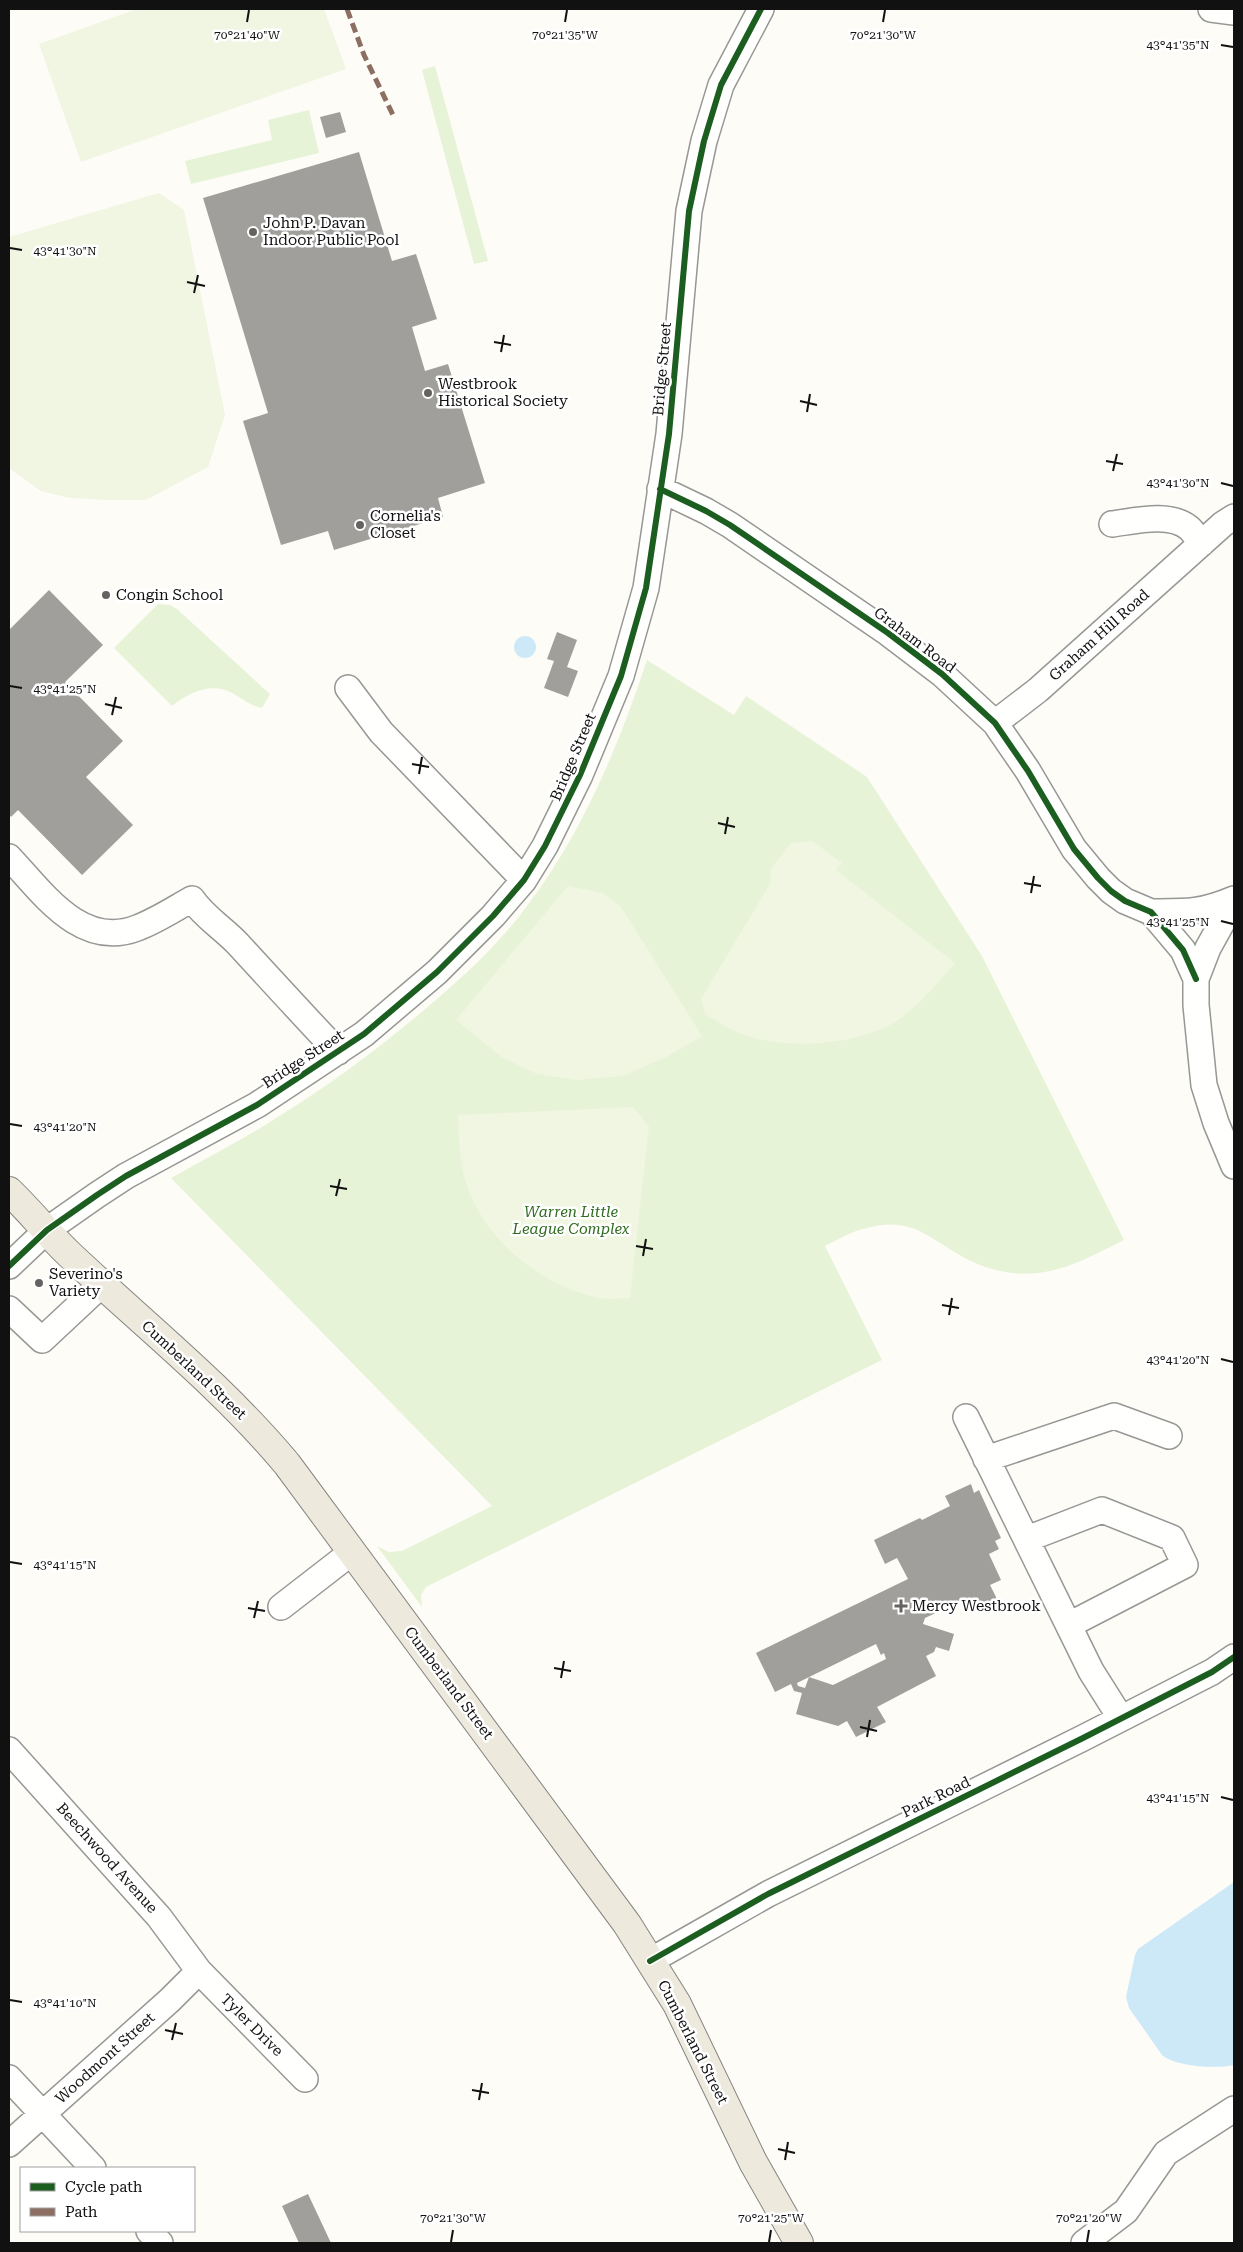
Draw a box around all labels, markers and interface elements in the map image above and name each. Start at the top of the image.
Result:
text: 70°21'40"W [214,28,281,42]
text: 70°21'35"W [532,28,599,42]
text: 70°21'30"W [850,28,917,42]
text: 43°41'35"N [1146,38,1210,52]
place label: John P. Davan Indoor Public Pool [263,214,400,249]
marker: John P. Davan Indoor Public Pool [247,226,259,238]
text: 43°41'30"N [33,244,97,258]
street label: Bridge Street [649,321,675,417]
place label: Westbrook Historical Society [438,375,568,410]
marker: Westbrook Historical Society [422,387,434,399]
text: 43°41'30"N [1146,476,1210,490]
place label: Cornelia's Closet [370,507,441,542]
marker: Cornelia's Closet [354,519,366,531]
street label: Graham Hill Road [1045,585,1153,685]
place label: Congin School [116,586,224,604]
marker: Congin School [100,589,112,601]
street label: Graham Road [870,603,960,677]
text: 43°41'25"N [33,682,97,696]
street label: Bridge Street [546,710,600,804]
text: 43°41'25"N [1146,915,1210,929]
street label: Bridge Street [259,1026,348,1092]
text: 43°41'20"N [33,1120,97,1134]
park label: Warren Little League Complex [512,1203,630,1238]
place label: Severino's Variety [49,1265,123,1300]
marker: Severino's Variety [33,1277,45,1289]
street label: Cumberland Street [138,1317,250,1423]
text: 43°41'20"N [1146,1353,1210,1367]
text: 43°41'15"N [33,1558,97,1572]
place label: Mercy Westbrook [912,1597,1041,1615]
marker: Mercy Westbrook [894,1599,908,1613]
street label: Cumberland Street [401,1623,498,1743]
street label: Park Road [899,1773,973,1821]
text: 43°41'15"N [1146,1791,1210,1805]
street label: Beechwood Avenue [53,1799,161,1917]
street label: Cumberland Street [654,1977,732,2107]
street label: Tyler Drive [217,1990,287,2060]
text: 43°41'10"N [33,1996,97,2010]
street label: Woodmont Street [52,2008,159,2107]
legend [20,2167,195,2232]
text: Cycle path [65,2178,143,2196]
text: Path [65,2203,98,2221]
text: 70°21'30"W [420,2211,487,2225]
text: 70°21'25"W [738,2211,805,2225]
text: 70°21'20"W [1056,2211,1123,2225]

